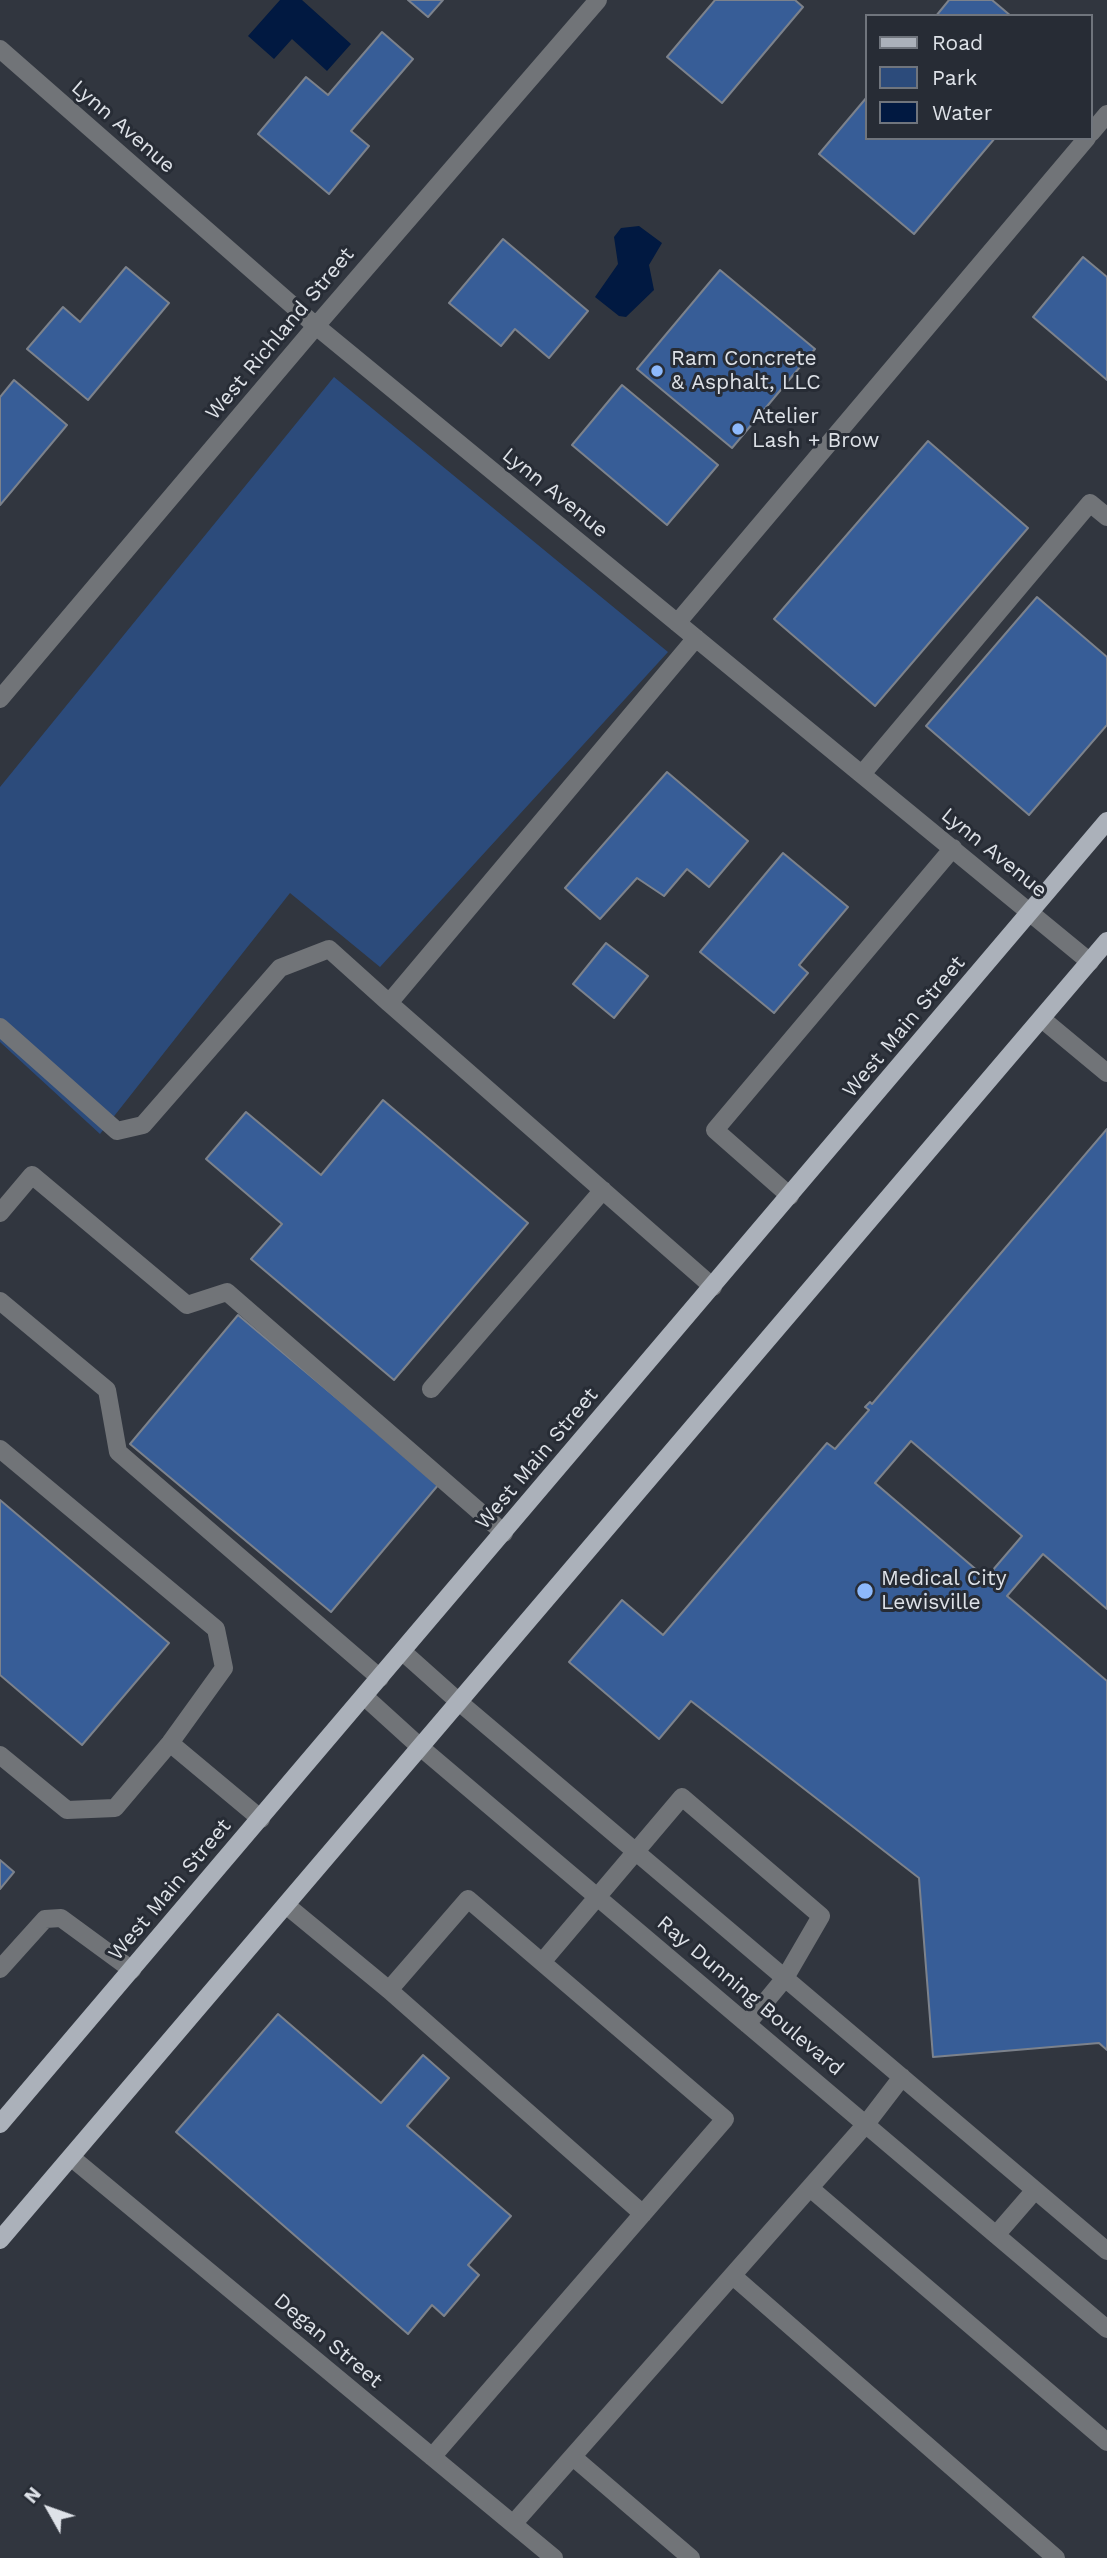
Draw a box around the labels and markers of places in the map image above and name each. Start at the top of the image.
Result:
place label: Ram Concrete & Asphalt, LLC [671,346,821,396]
marker: Ram Concrete & Asphalt, LLC [649,363,665,379]
place label: Atelier Lash + Brow [752,404,879,454]
marker: Atelier Lash + Brow [730,421,746,437]
place label: Medical City Lewisville [881,1566,1006,1616]
marker: Medical City Lewisville [855,1581,875,1601]

